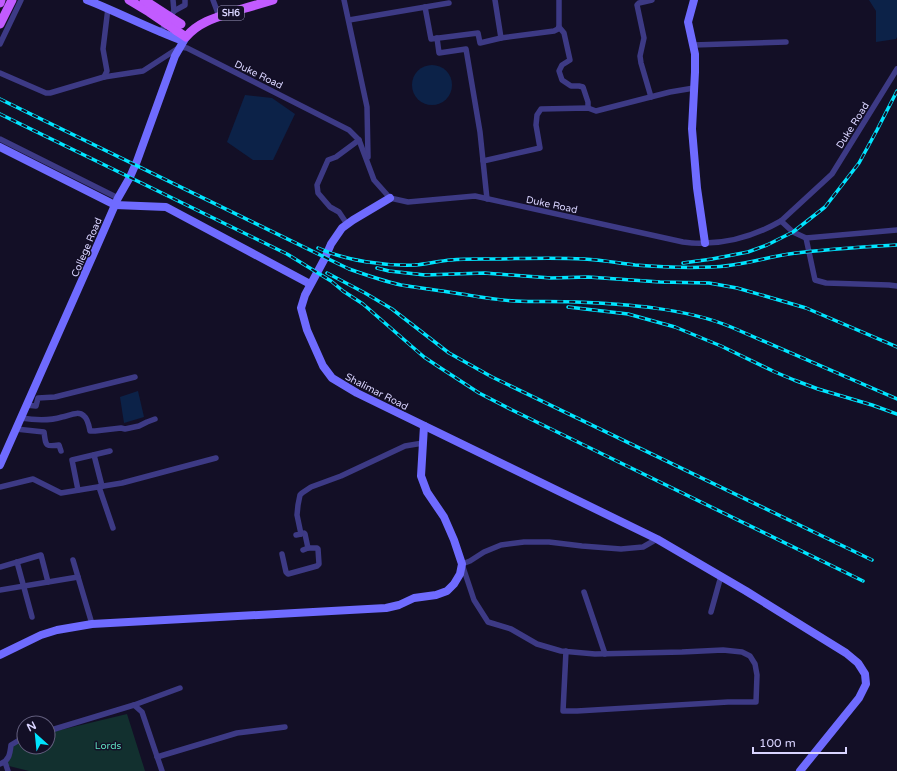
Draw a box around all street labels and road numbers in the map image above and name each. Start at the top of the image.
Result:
road number: SH6 [218,6,244,20]
street label: Duke Road [232,58,285,92]
street label: Duke Road [834,100,872,151]
street label: Duke Road [525,194,579,216]
street label: College Road [69,216,105,279]
street label: Shalimar Road [343,371,410,413]

